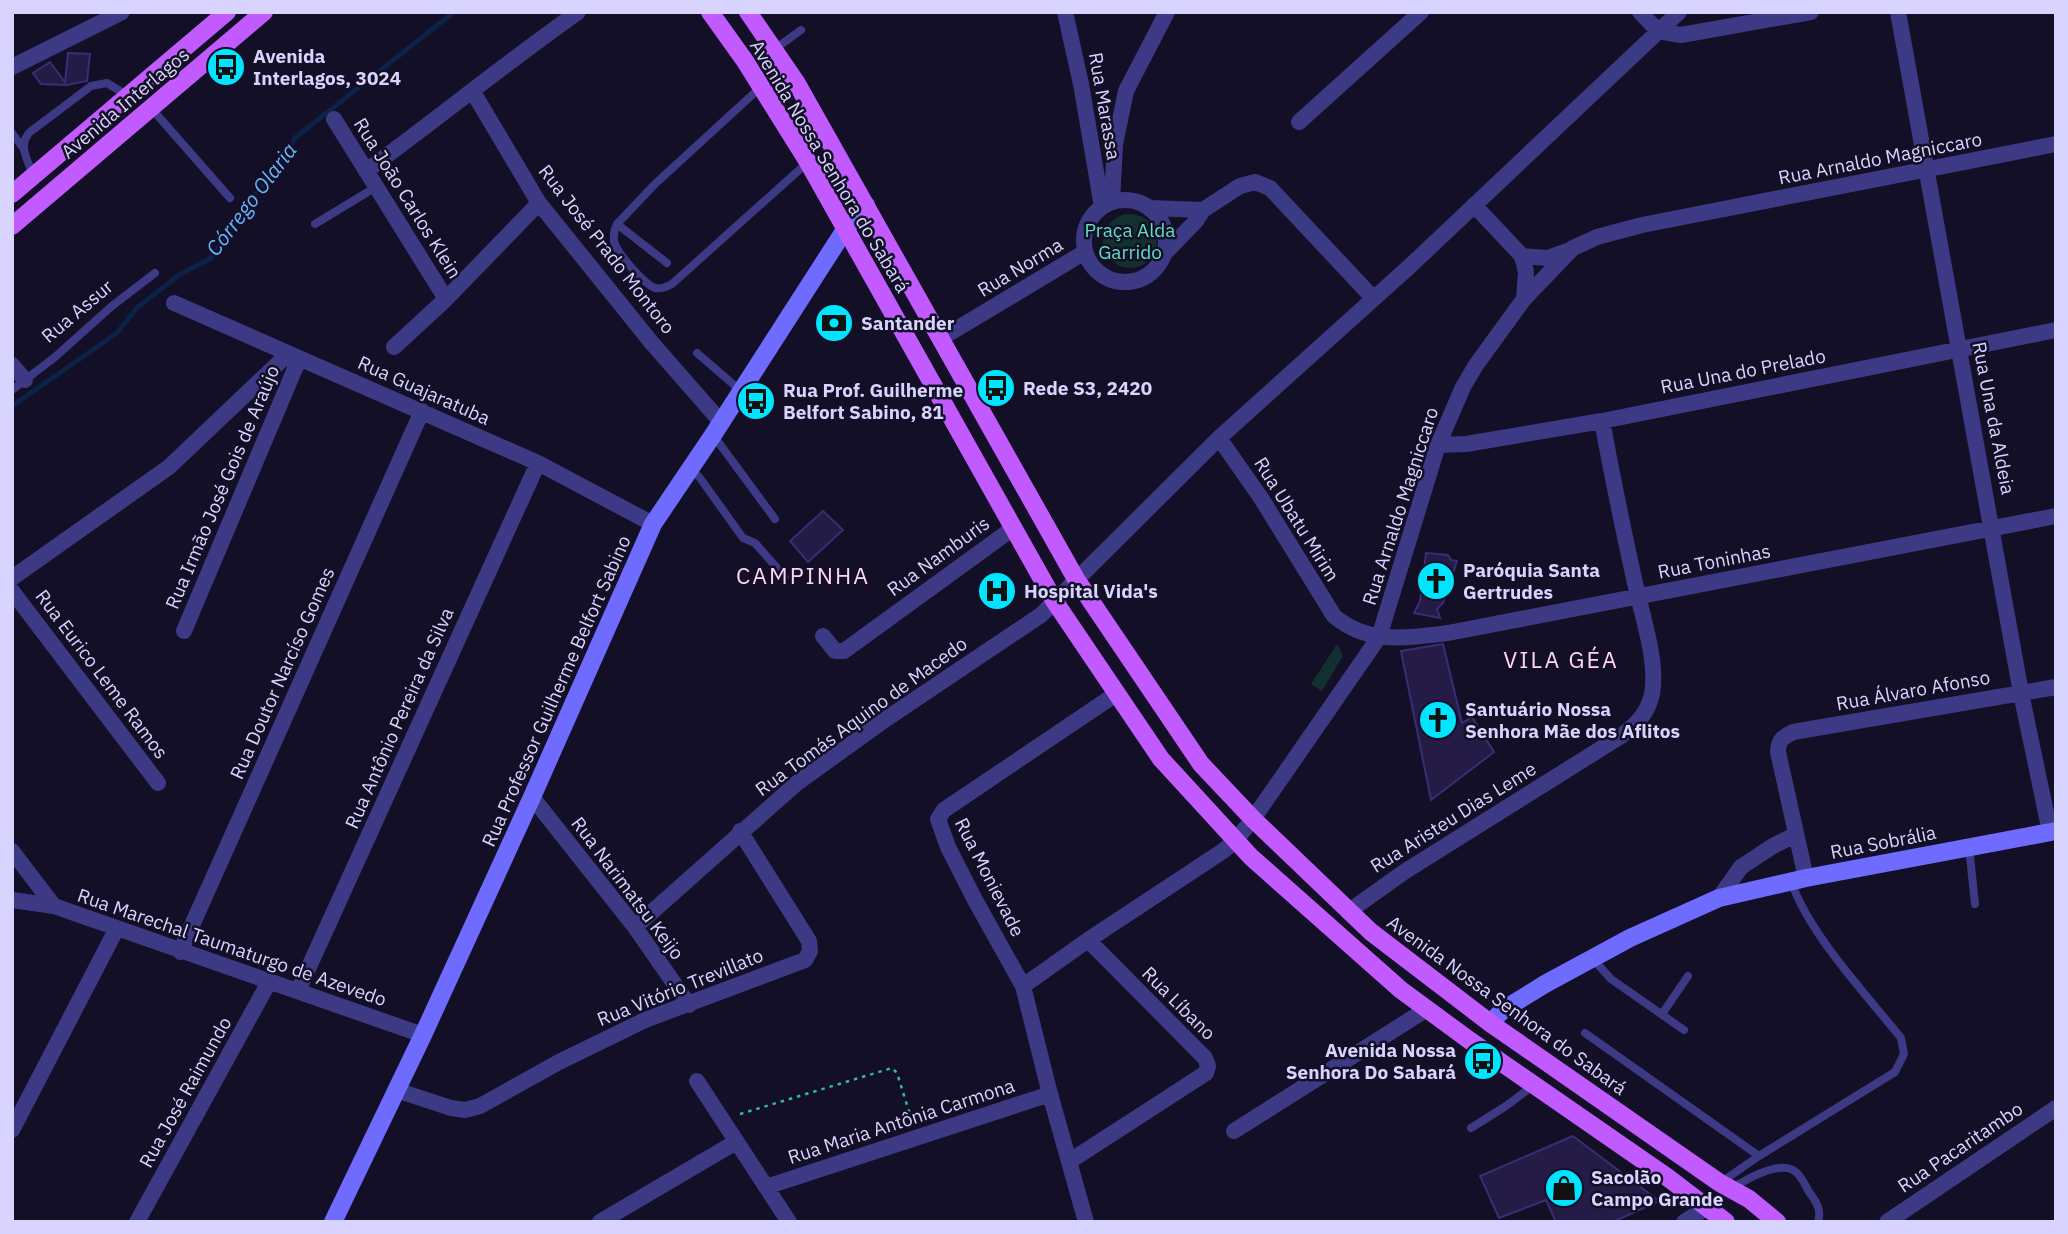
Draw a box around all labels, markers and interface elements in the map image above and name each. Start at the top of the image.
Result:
street label: Avenida Nossa Senhora do Sabará [745,35,915,297]
street label: Avenida Interlagos [56,42,194,164]
place label: Avenida Interlagos, 3024 [253,44,401,90]
bus stop icon: Avenida Interlagos, 3024 [205,46,247,88]
street label: Rua Marassa [1084,50,1126,162]
street label: Rua João Carlos Klein [349,113,467,283]
street label: Rua Arnaldo Magniccaro [1776,126,1984,190]
water label: Córrego Olaria [199,137,303,261]
street label: Rua José Prado Montoro [533,160,681,338]
park label: Praça Alda Garrido [1084,218,1176,264]
street label: Rua Norma [973,232,1067,302]
street label: Rua Assur [36,274,118,348]
bank icon: Santander [813,302,855,344]
place label: Santander [861,311,955,335]
street label: Rua Una da Aldeia [1967,340,2021,496]
street label: Rua Una do Prelado [1658,343,1828,399]
street label: Rua Guajaratuba [354,350,494,430]
street label: Rua Irmão José Gois de Araújo [160,362,284,612]
bus stop icon: Rede S3, 2420 [975,367,1017,409]
place label: Rede S3, 2420 [1023,376,1152,400]
place label: Rua Prof. Guilherme Belfort Sabino, 81 [783,378,963,424]
bus stop icon: Rua Prof. Guilherme Belfort Sabino, 81 [735,380,777,422]
street label: Rua Arnaldo Magniccaro [1357,404,1443,608]
street label: Rua Ubatu Mirim [1249,452,1345,586]
street label: Rua Namburis [882,511,994,601]
street label: Rua Professor Guilherme Belfort Sabino [476,532,636,850]
street label: Rua Toninhas [1656,538,1772,584]
place label: Paróquia Santa Gertrudes [1463,558,1600,604]
district label: CAMPINHA [736,560,870,590]
church icon: Paróquia Santa Gertrudes [1415,560,1457,602]
street label: Rua Doutor Narcíso Gomes [224,563,340,783]
hospital icon: Hospital Vida's [976,570,1018,612]
place label: Hospital Vida's [1024,579,1158,603]
street label: Rua Eurico Leme Ramos [31,585,173,763]
street label: Rua Antônio Pereira da Silva [339,604,459,832]
street label: Rua Tomás Aquino de Macedo [750,631,972,801]
district label: VILA GÉA [1503,644,1619,674]
street label: Rua Álvaro Afonso [1834,665,1992,715]
place label: Santuário Nossa Senhora Mãe dos Aflitos [1465,697,1680,743]
church icon: Santuário Nossa Senhora Mãe dos Aflitos [1417,699,1459,741]
street label: Rua Aristeu Dias Leme [1366,756,1540,878]
street label: Rua Narimatsu Keijo [566,812,690,964]
street label: Rua Monievade [950,814,1030,940]
street label: Rua Sobrália [1828,820,1938,864]
street label: Rua Marechal Taumaturgo de Azevedo [74,883,390,1011]
street label: Avenida Nossa Senhora do Sabará [1382,910,1632,1100]
street label: Rua Vitório Trevillato [594,943,766,1031]
street label: Rua Líbano [1137,961,1221,1045]
street label: Rua José Raimundo [134,1012,236,1172]
place label: Avenida Nossa Senhora Do Sabará [1286,1038,1456,1084]
bus stop icon: Avenida Nossa Senhora Do Sabará [1462,1040,1504,1082]
street label: Rua Maria Antônia Carmona [785,1073,1017,1169]
street label: Rua Pacaritambo [1893,1096,2027,1198]
place label: Sacolão Campo Grande [1591,1165,1723,1211]
shop icon: Sacolão Campo Grande [1543,1167,1585,1209]

